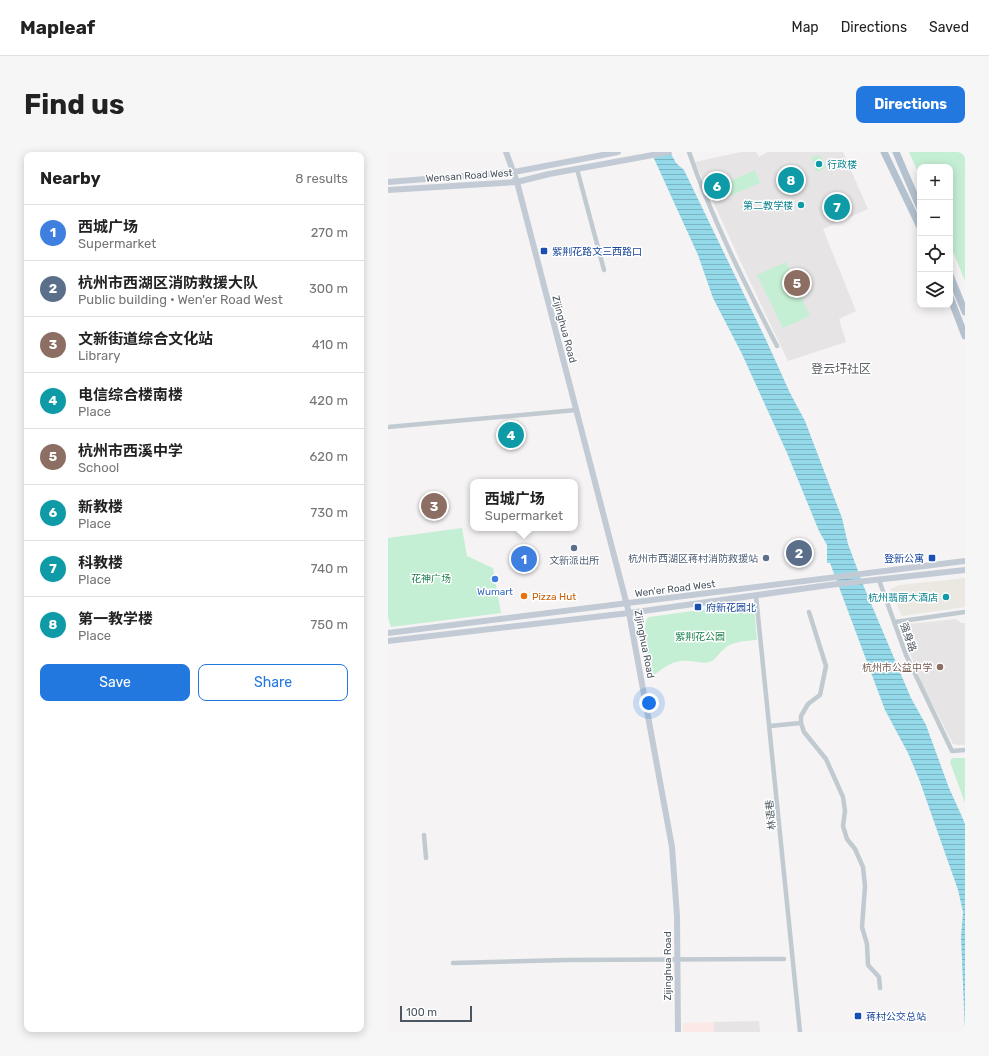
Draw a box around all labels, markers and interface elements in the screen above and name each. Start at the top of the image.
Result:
text: Mapleaf [20,16,95,39]
text: Map [792,19,819,36]
text: Directions [841,19,907,36]
text: Saved [929,19,969,36]
button: Directions [856,86,965,123]
text: Find us [24,88,124,121]
marker: 行政楼 [814,159,824,169]
place label: 行政楼 [827,159,857,171]
map controls [917,164,953,308]
button: + [917,164,953,200]
pin: 8 [778,165,804,195]
street label: Wensan Road West [425,167,513,185]
text: Nearby [40,168,101,188]
text: 8 results [295,171,348,186]
pin: 6 [704,171,730,201]
pin: 7 [824,192,850,222]
place label: 第二教学楼 [743,200,793,212]
marker: 第二教学楼 [796,200,806,210]
button: − [917,200,953,236]
text: 西城广场 [78,218,138,236]
text: 1 [50,225,56,240]
text: 270 m [311,225,348,240]
text: Supermarket [78,236,156,251]
button: locate [917,236,953,272]
marker: 紫荆花路文三西路口 [539,246,549,256]
place label: 紫荆花路文三西路口 [552,246,642,258]
pin: 5 [784,268,810,298]
button: layers [917,272,953,308]
text: 杭州市西湖区消防救援大队 [78,274,258,292]
text: 2 [49,281,57,296]
text: 300 m [309,281,348,296]
text: Public building · Wen'er Road West [78,292,283,307]
street label: Zijinghua Road [549,294,579,364]
text: 文新街道综合文化站 [78,330,213,348]
text: 3 [49,337,57,352]
text: 410 m [312,337,348,352]
text: Library [78,348,120,363]
district label: 登云圩社区 [811,362,871,376]
text: 电信综合楼南楼 [78,386,183,404]
text: 4 [49,393,57,408]
text: 420 m [309,393,348,408]
text: Place [78,404,111,419]
pin: 4 [498,420,524,450]
text: 杭州市西溪中学 [78,442,183,460]
text: 5 [49,449,57,464]
text: 620 m [310,449,348,464]
text: School [78,460,119,475]
popup [470,479,578,531]
text: 西城广场 [485,490,545,508]
pin: 3 [421,491,447,521]
text: 新教楼 [78,498,123,516]
text: 6 [49,505,57,520]
text: 730 m [311,505,348,520]
text: Supermarket [485,508,563,523]
text: Place [78,516,111,531]
pin: 2 [786,538,812,568]
marker: 文新派出所 [569,543,579,553]
pin: 1 [511,544,537,574]
place label: 杭州市西湖区蒋村消防救援站 [628,553,758,565]
marker: 杭州市西湖区蒋村消防救援站 [761,553,771,563]
place label: 登新公寓 [884,553,924,565]
marker: 登新公寓 [927,553,937,563]
text: 科教楼 [78,554,123,572]
place label: 文新派出所 [549,555,599,567]
text: 7 [49,561,57,576]
text: 740 m [311,561,348,576]
text: Place [78,572,111,587]
park label: 花神广场 [411,573,451,585]
marker: Wumart [490,574,500,584]
street label: Wen'er Road West [634,578,716,600]
place label: Wumart [477,586,513,598]
marker: Pizza Hut [519,591,529,601]
place label: Pizza Hut [532,591,576,603]
place label: 杭州翡丽大酒店 [868,592,938,604]
marker: 杭州翡丽大酒店 [941,592,951,602]
marker: 府新花园北 [693,602,703,612]
place label: 府新花园北 [706,602,756,614]
street label: Zijinghua Road [632,609,657,679]
text: 第一教学楼 [78,610,153,628]
text: 8 [49,617,57,632]
text: 750 m [311,617,348,632]
street label: 强身路 [897,621,919,653]
text: Place [78,628,111,643]
park label: 紫荆花公园 [675,631,725,643]
place label: 杭州市公益中学 [862,662,932,674]
marker: 杭州市公益中学 [935,662,945,672]
button: Save [40,664,190,701]
button: Share [198,664,348,701]
your location [639,693,659,713]
street label: 林语巷 [763,799,779,830]
street label: Zijinghua Road [662,931,674,1001]
scale bar [400,1004,472,1023]
text: 100 m [406,1006,437,1019]
marker: 蒋村公交总站 [853,1011,863,1021]
place label: 蒋村公交总站 [866,1011,926,1023]

